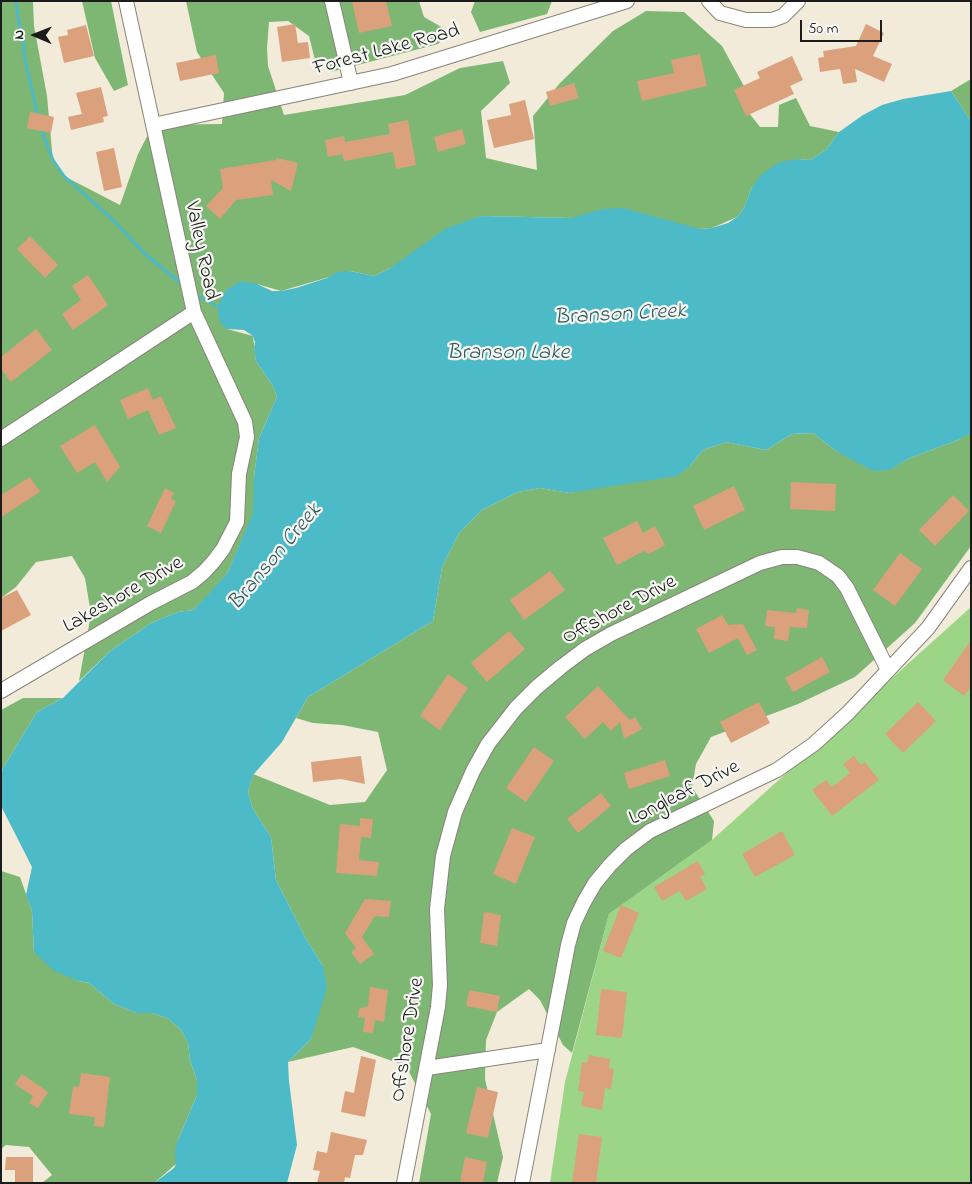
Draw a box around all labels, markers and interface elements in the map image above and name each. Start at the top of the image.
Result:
north arrow [10,10,60,60]
scale bar [802,10,884,42]
text: 50 m [808,18,838,40]
street label: Forest Lake Road [311,19,463,83]
text: N [9,30,30,40]
street label: Valley Road [177,199,223,303]
water label: Branson Creek [554,299,686,333]
water label: Branson Lake [447,341,569,367]
water label: Branson Creek [224,499,328,617]
street label: Lakeshore Drive [60,552,188,640]
street label: Offshore Drive [559,570,681,652]
street label: Longleaf Drive [625,755,745,833]
street label: Offshore Drive [387,976,431,1104]

